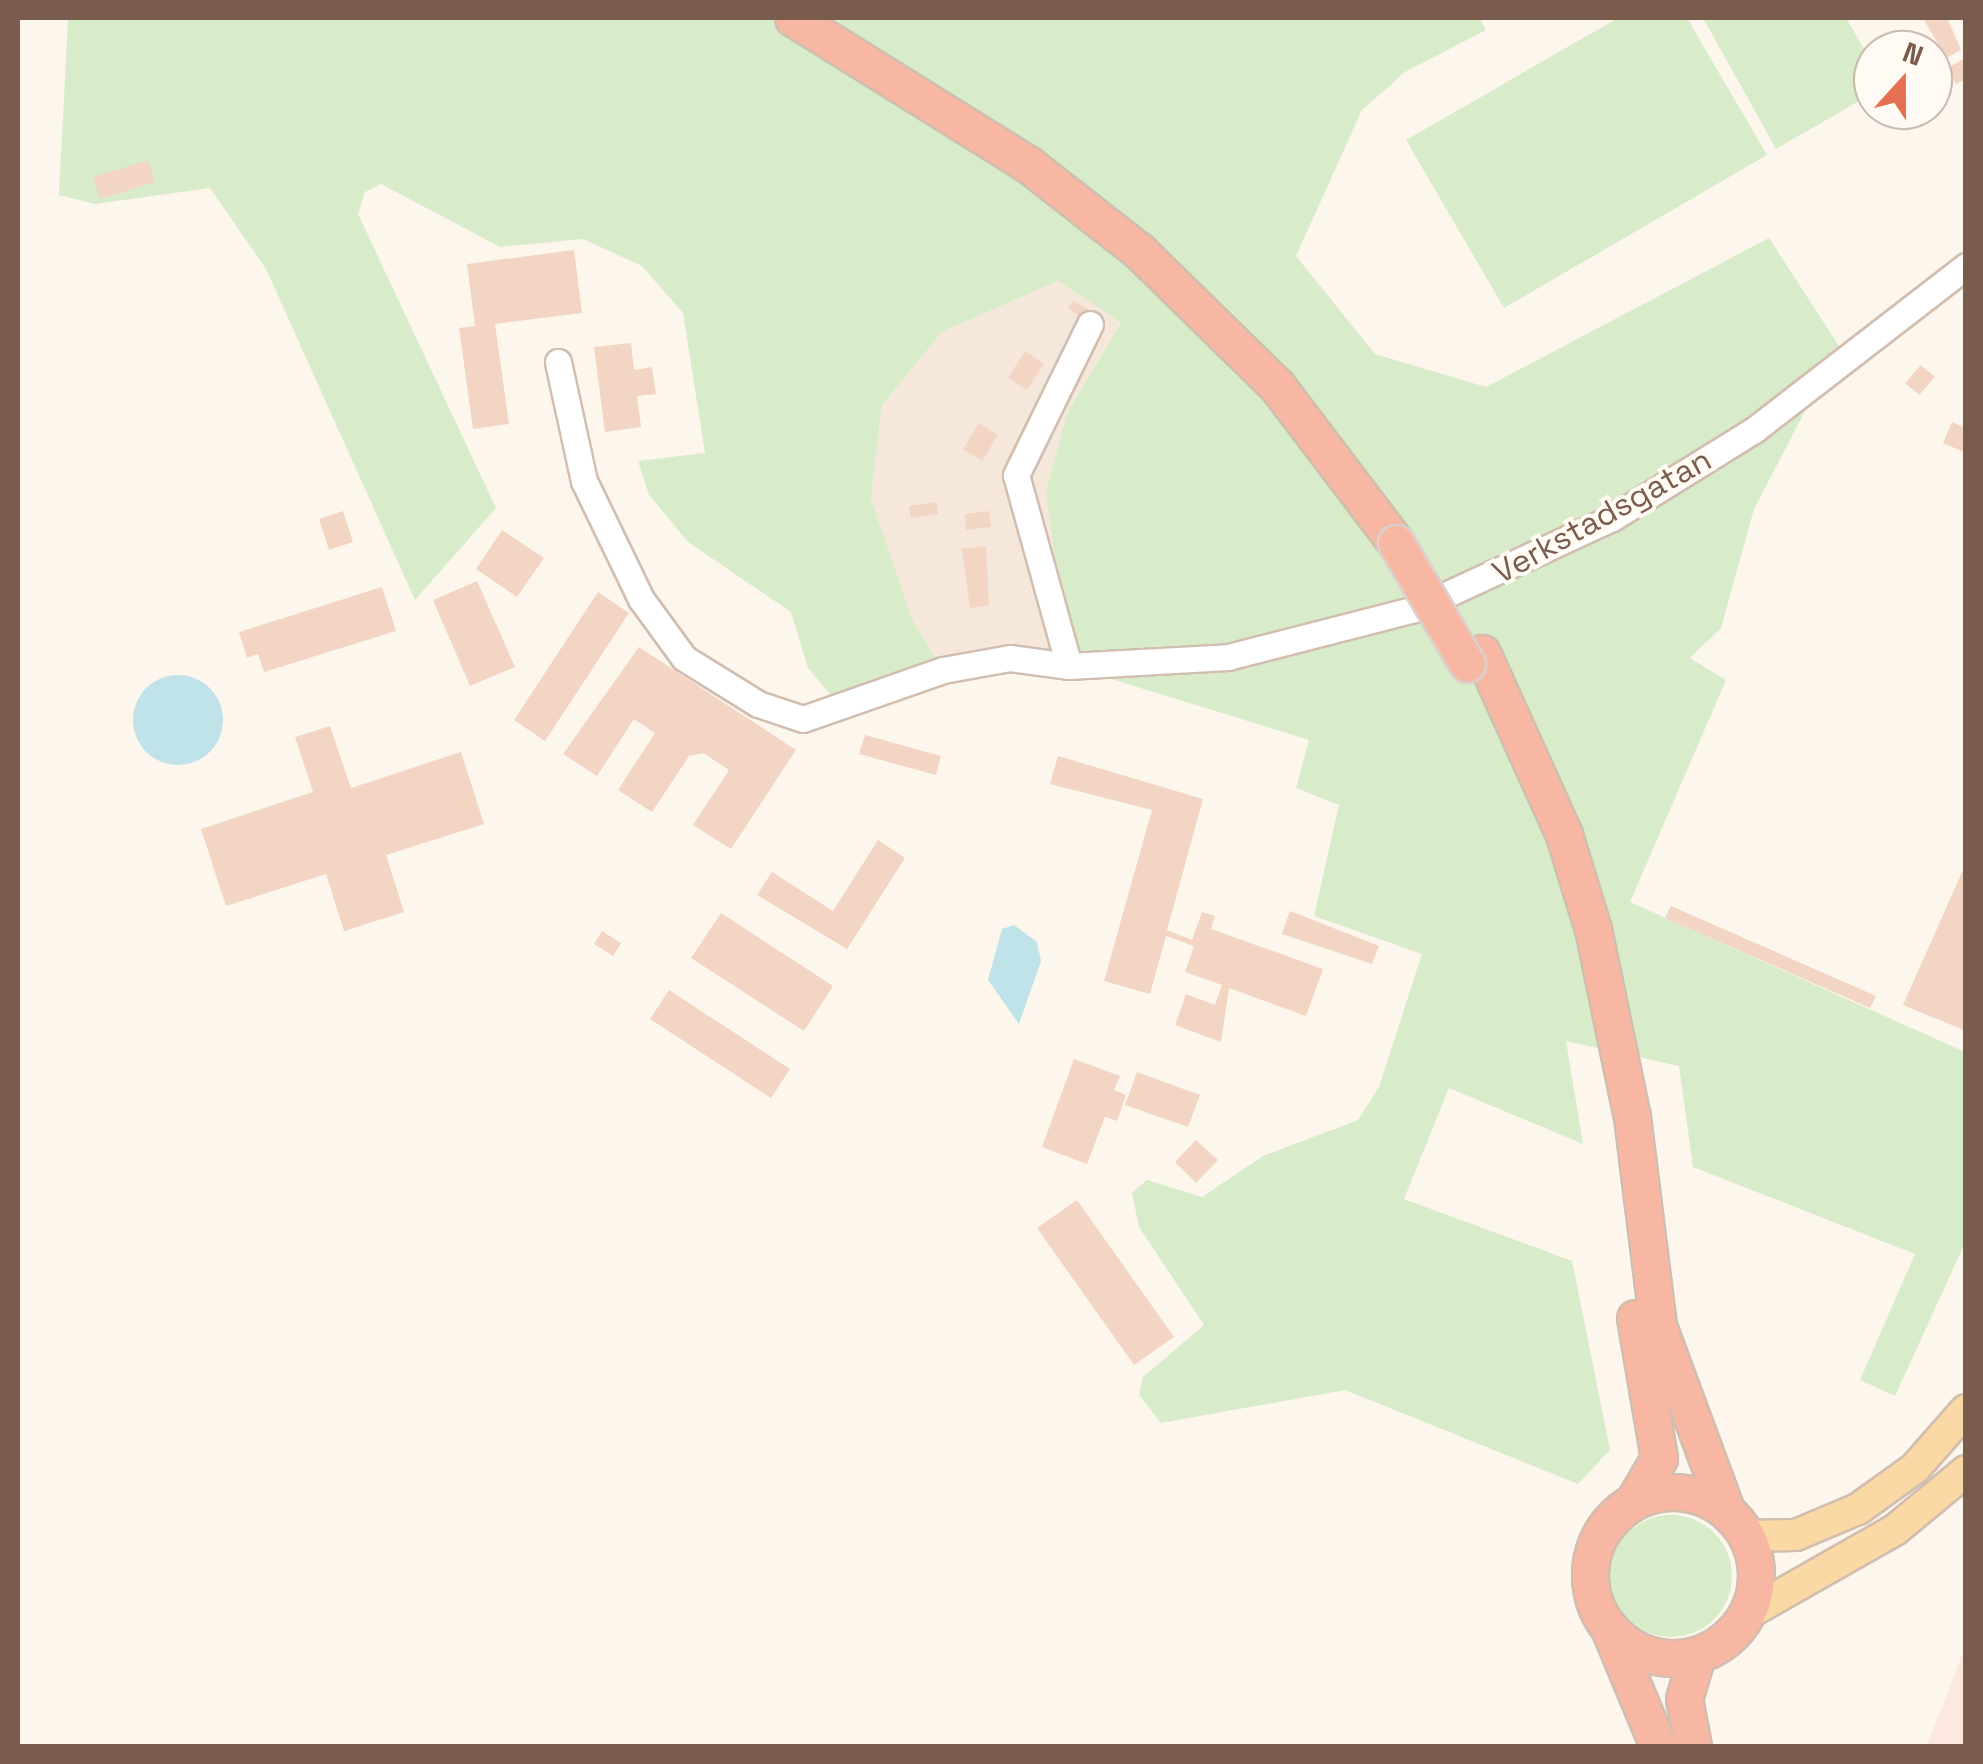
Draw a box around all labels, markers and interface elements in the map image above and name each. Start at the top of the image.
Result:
north arrow [1853,30,1953,130]
text: N [1898,34,1928,74]
street label: Verkstadsgatan [1486,440,1718,592]

